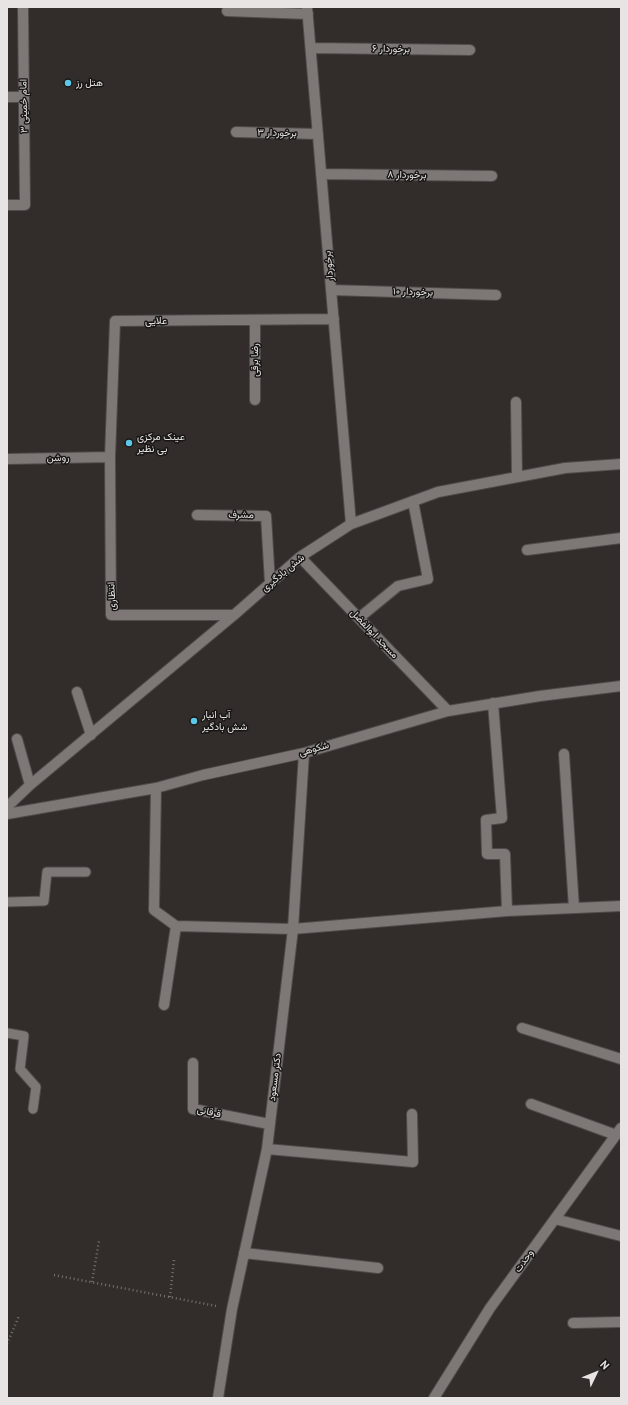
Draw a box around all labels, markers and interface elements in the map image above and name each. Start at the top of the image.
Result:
street label: برخوردار ۶ [372,43,410,55]
place label: هتل رز [76,77,103,89]
marker: هتل رز [63,78,73,88]
street label: امام خمینی ۳ [18,79,30,133]
street label: برخوردار ۳ [257,127,297,139]
street label: برخوردار ۸ [387,169,427,181]
street label: برخوردار [322,250,336,282]
street label: برخوردار ۱۰ [393,285,433,299]
street label: علایی [145,315,167,327]
street label: رضا برقی [249,343,261,377]
place label: عینک مرکزی بی نظیر [137,431,185,454]
marker: عینک مرکزی بی نظیر [124,438,134,448]
street label: روشن [46,452,70,464]
street label: مشرف [228,509,254,521]
street label: شش بادگیری [259,552,307,594]
street label: انتظاری [105,581,119,611]
street label: مسجد ابوالفضل [348,607,400,661]
place label: آب انبار شش بادگیر [202,709,247,732]
marker: آب انبار شش بادگیر [189,716,199,726]
street label: شکوهی [298,739,330,759]
street label: دکتر مسعود [266,1052,284,1102]
street label: قرقانی [196,1103,222,1121]
street label: وحدت [512,1247,536,1275]
north arrow [576,1353,616,1393]
text: N [597,1357,612,1372]

